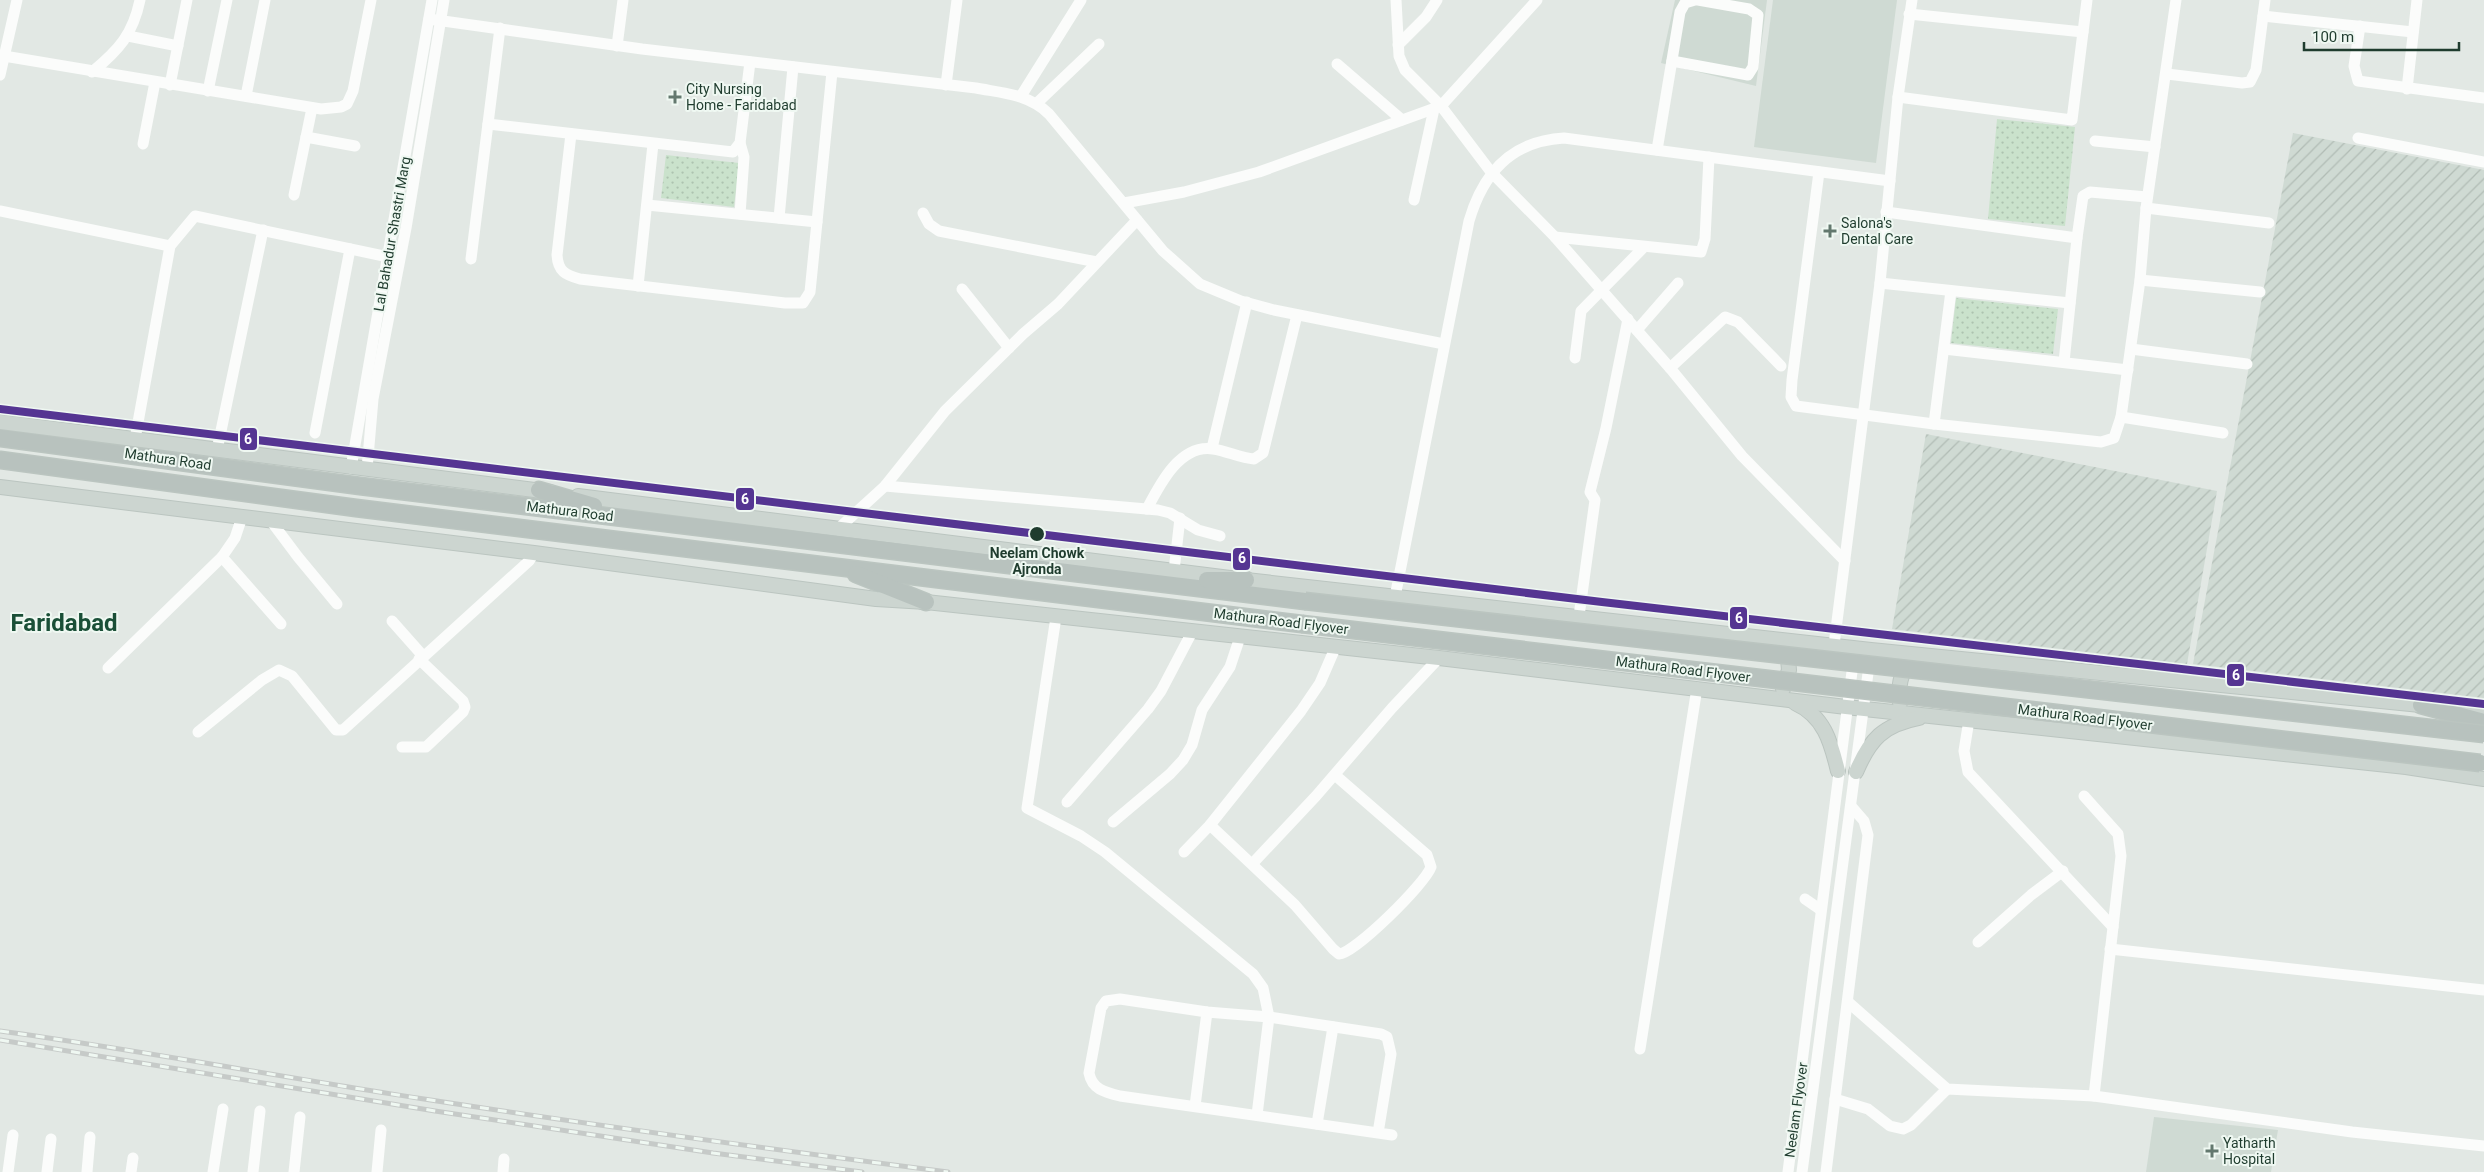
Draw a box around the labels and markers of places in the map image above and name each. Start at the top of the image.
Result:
place label: City Nursing Home - Faridabad [686,81,797,113]
marker: City Nursing Home - Faridabad [668,90,682,104]
place label: Salona's Dental Care [1841,215,1913,247]
marker: Salona's Dental Care [1823,224,1837,238]
marker: Neelam Chowk Ajronda [1028,525,1046,543]
place label: Neelam Chowk Ajronda [990,545,1085,577]
place label: Yatharth Hospital [2223,1135,2276,1167]
marker: Yatharth Hospital [2205,1144,2219,1158]

